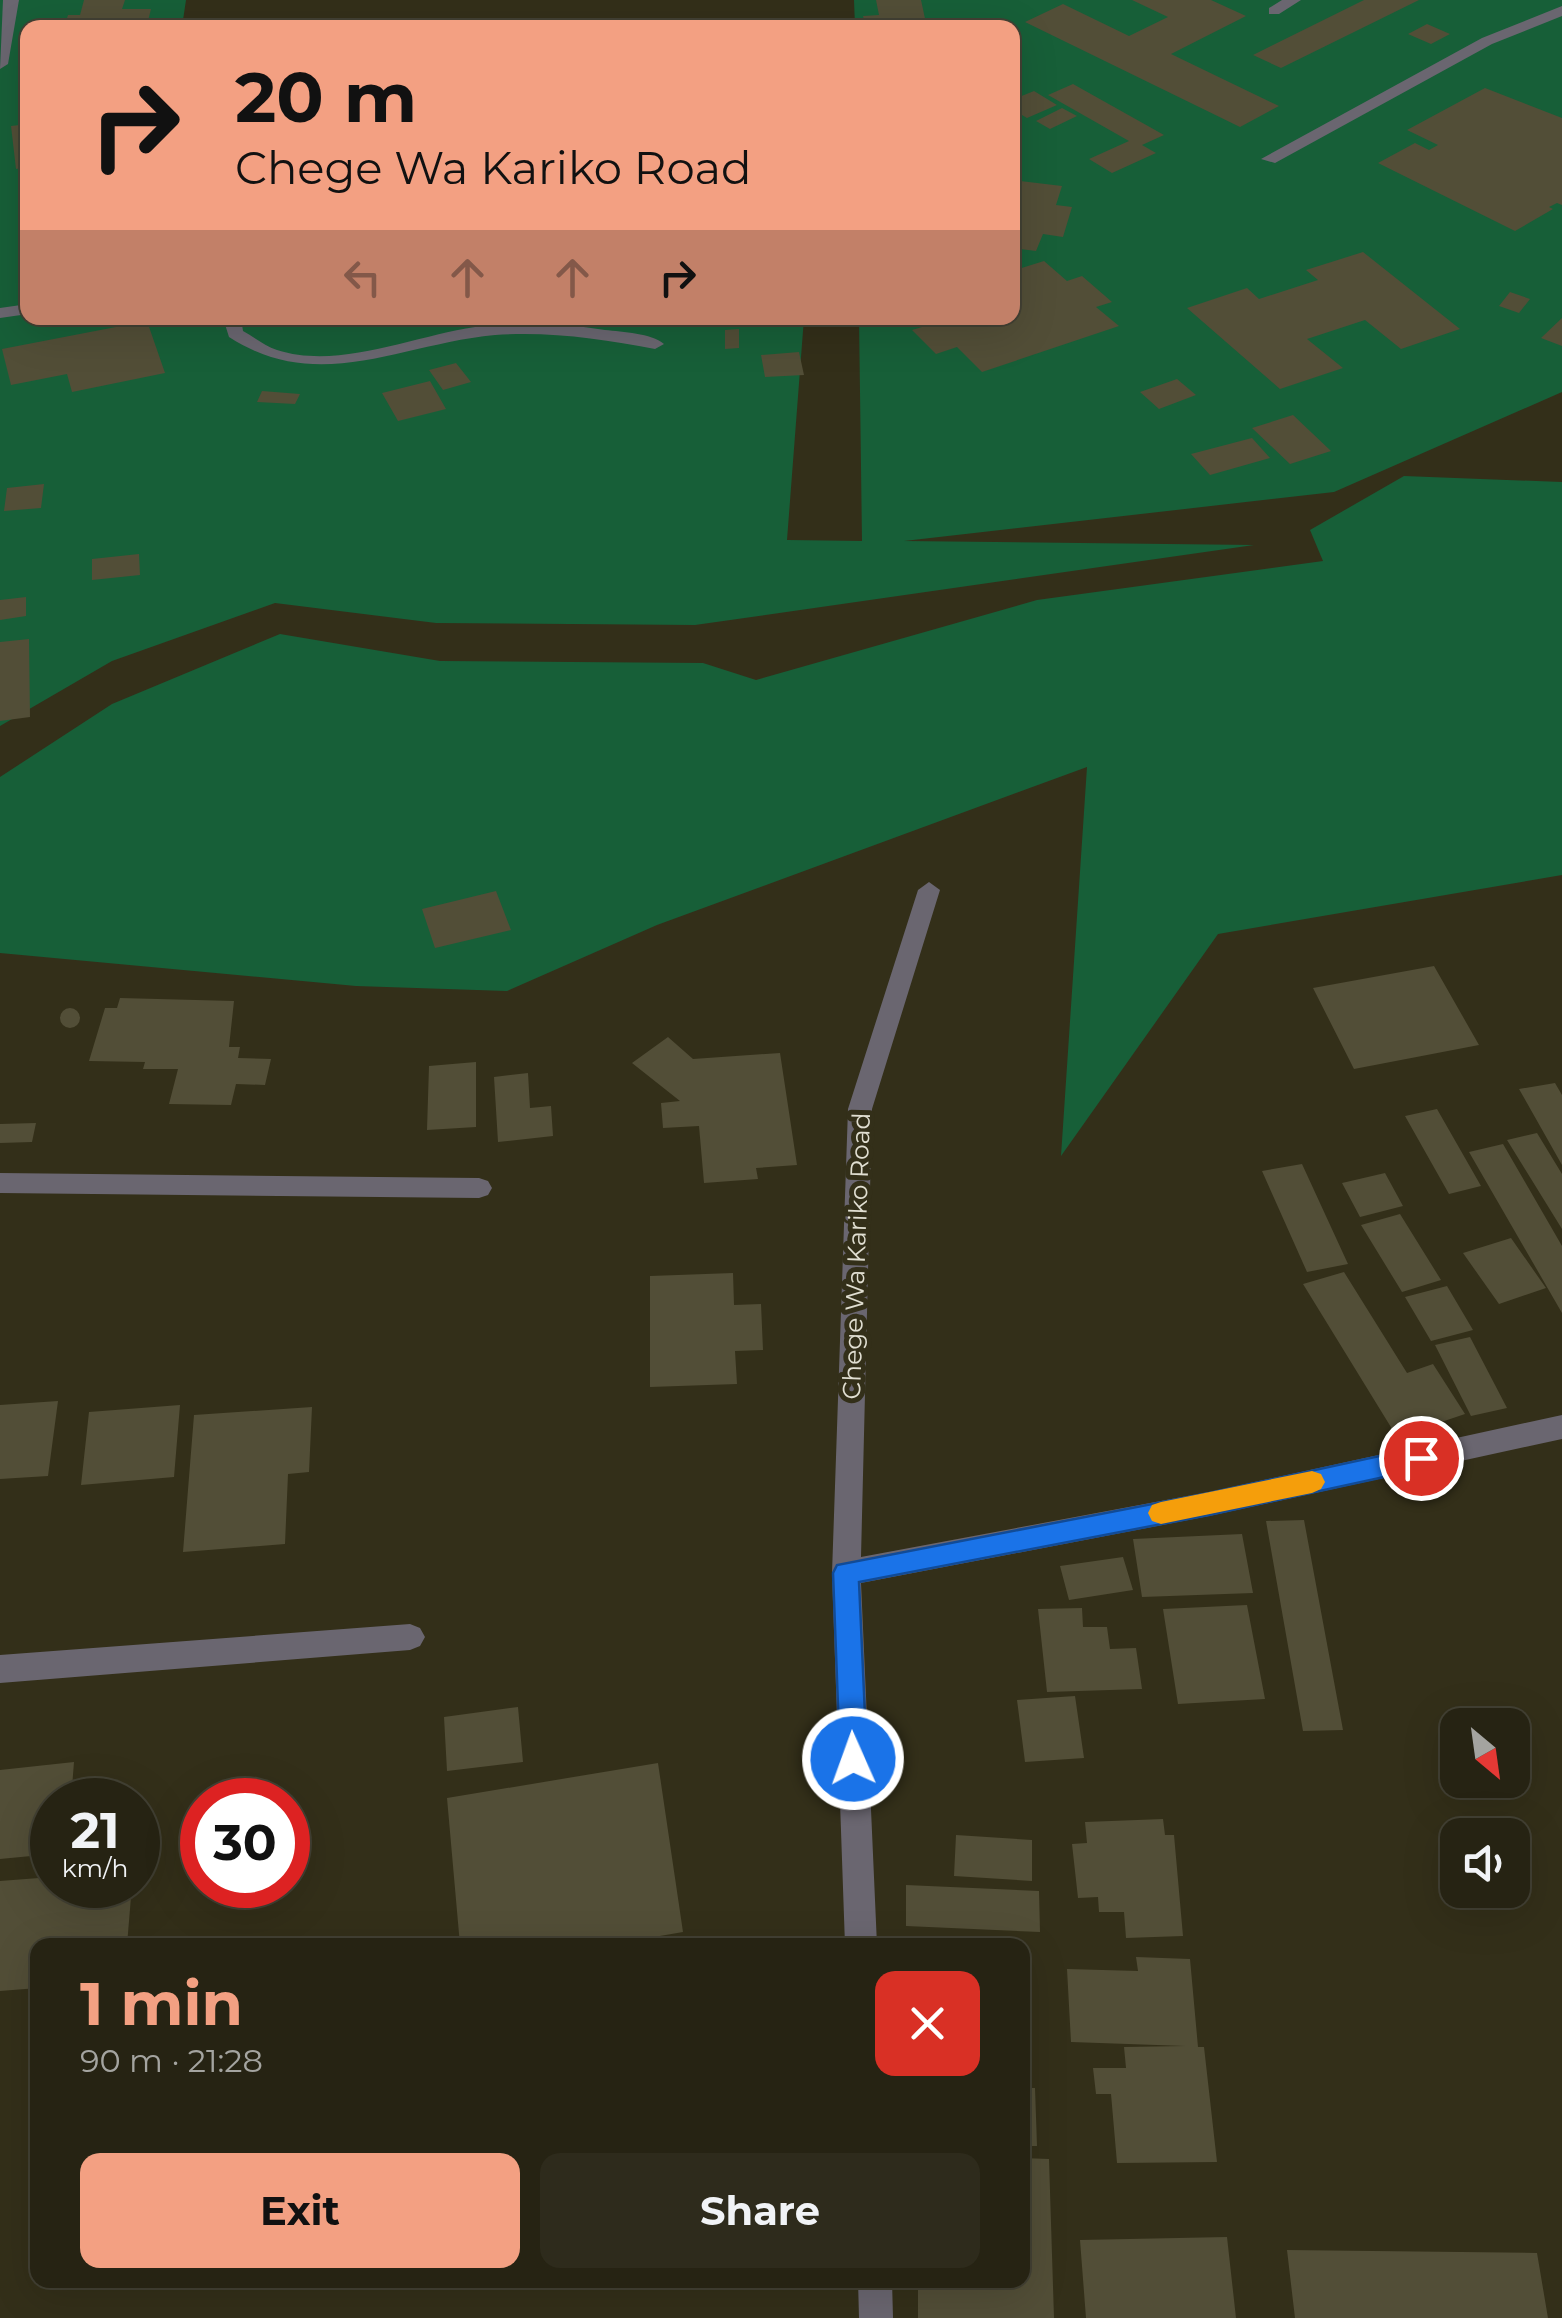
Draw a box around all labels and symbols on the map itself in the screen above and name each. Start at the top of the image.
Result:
street label: Chege Wa Kariko Road [836,1112,876,1400]
pin [1379,1416,1464,1501]
position arrow [801,1707,905,1811]
north arrow [1440,1708,1530,1798]
speed limit sign: 30 [180,1778,310,1908]

